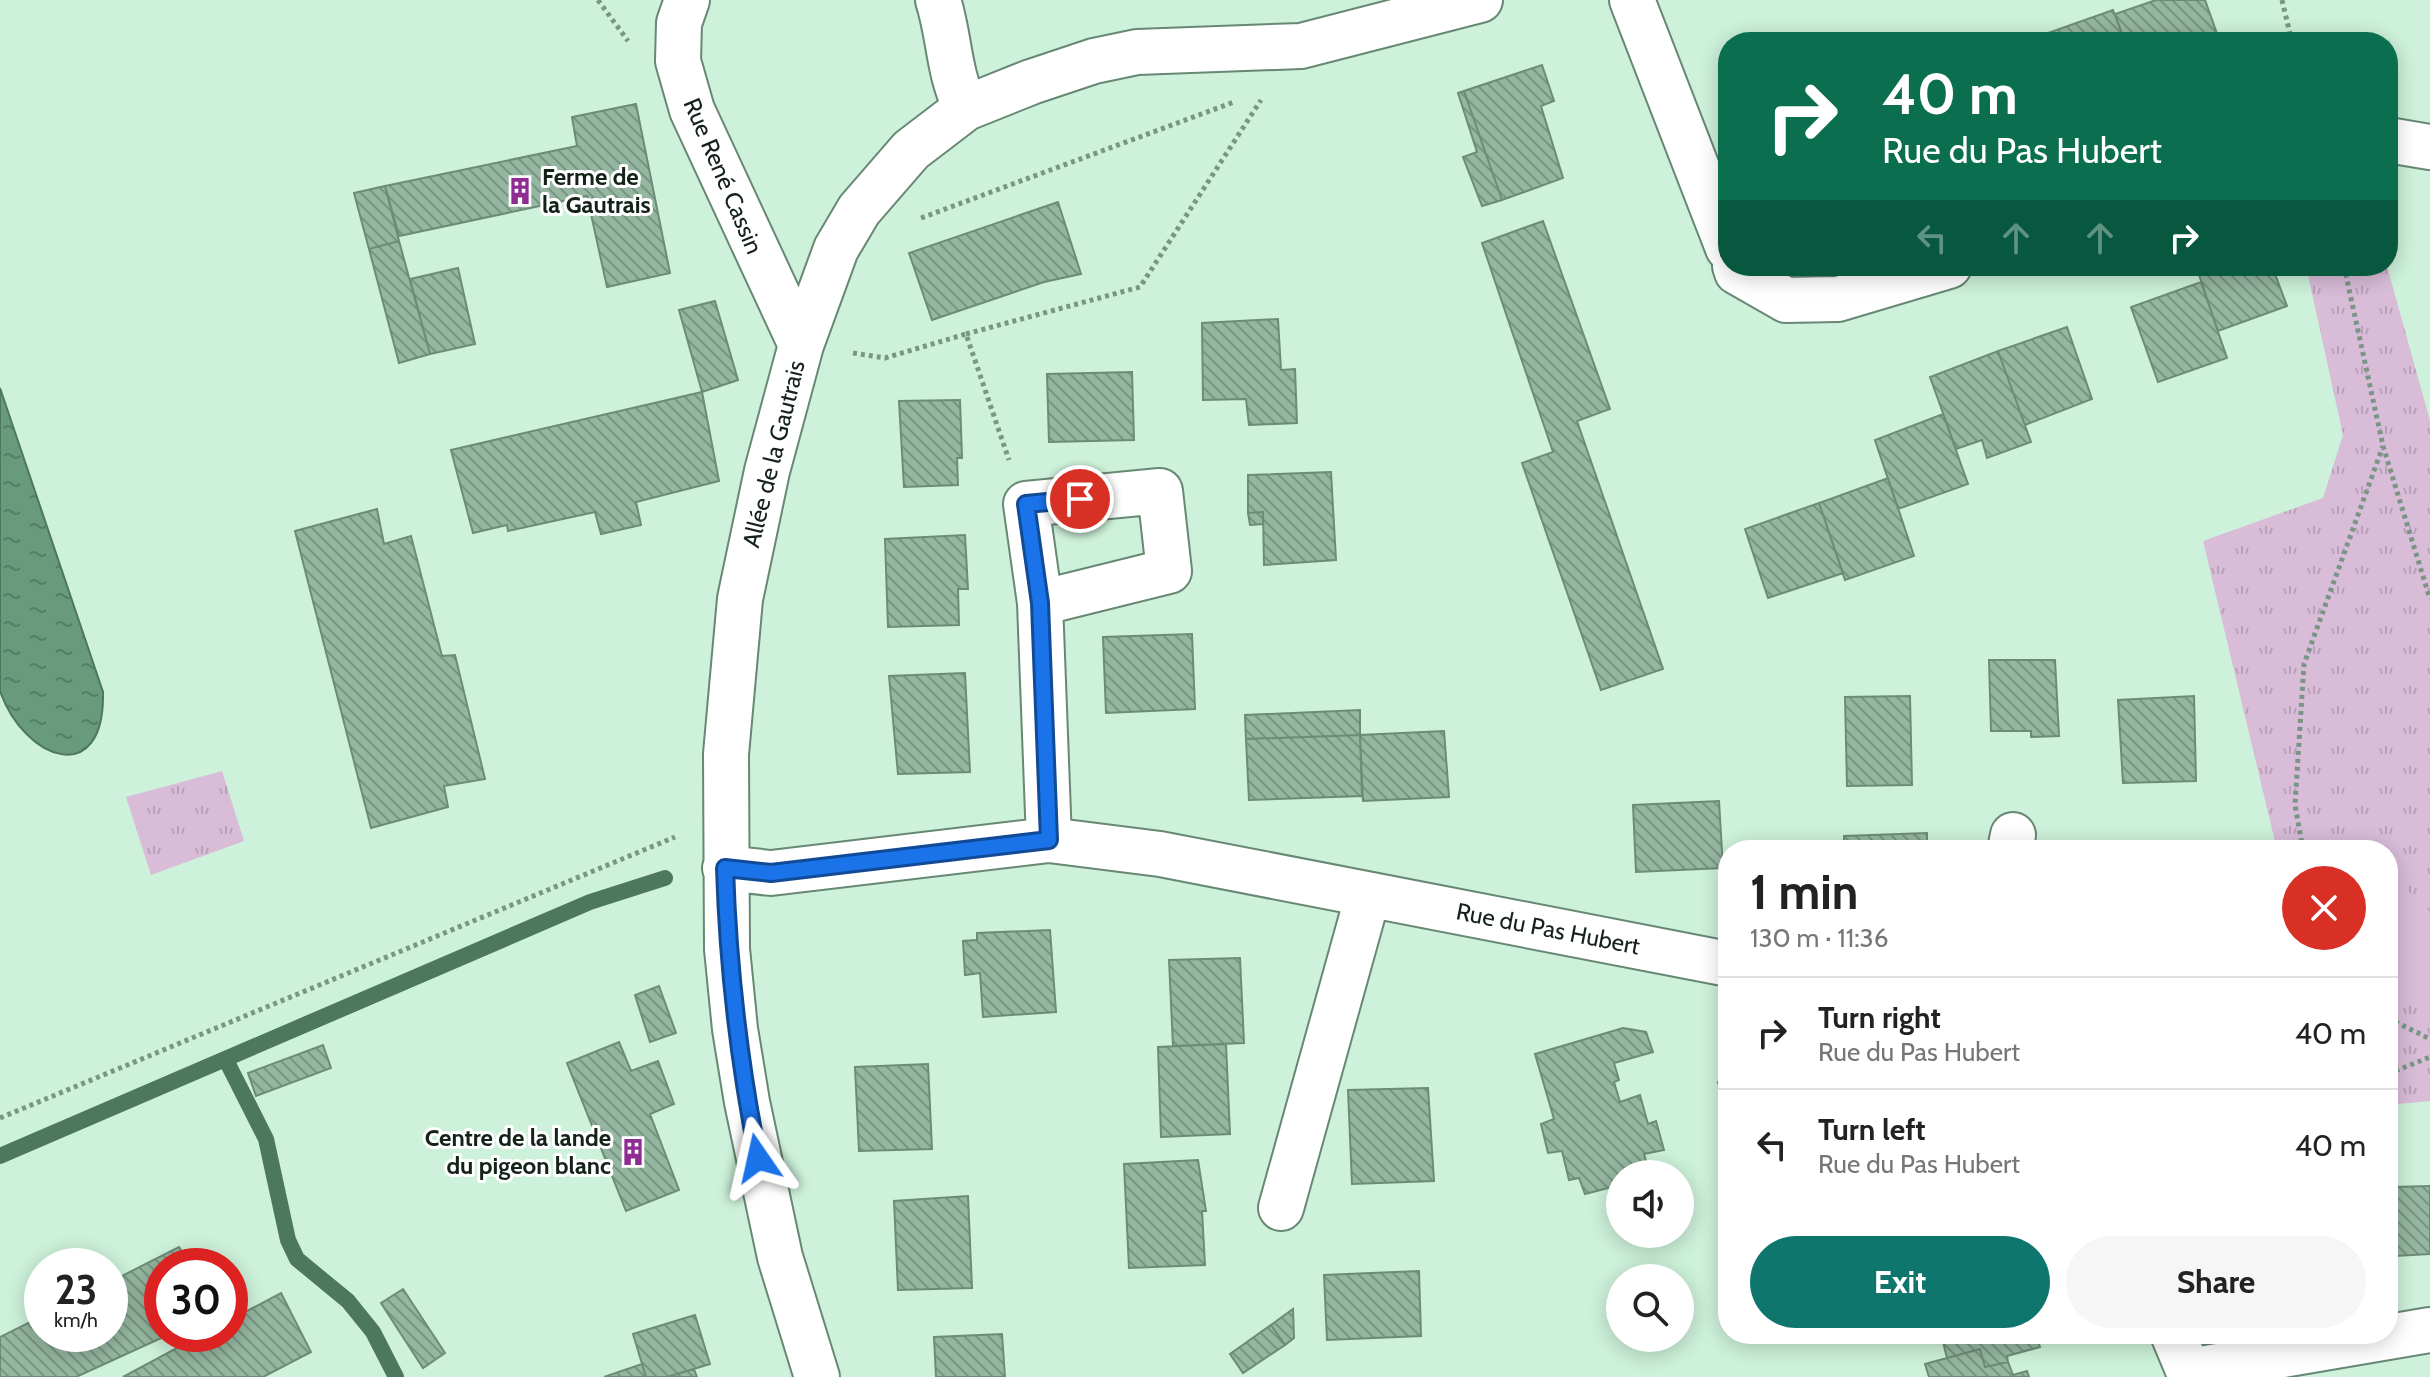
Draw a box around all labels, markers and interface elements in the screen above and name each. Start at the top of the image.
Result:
text: 40 m [1882,60,2018,128]
icon: right [1750,64,1854,168]
street label: Rue René Cassin [678,93,769,258]
text: Rue du Pas Hubert [1882,128,2162,172]
place label: Ferme de la Gautrais [542,162,651,219]
building icon: Ferme de la Gautrais [505,176,535,206]
icon: left [1910,216,1954,260]
icon: ahead [1994,216,2038,260]
icon: ahead [2078,216,2122,260]
icon: right [2162,216,2206,260]
street label: Allée de la Gautrais [736,357,811,550]
pin [1046,465,1114,533]
icon: arrive [1058,477,1102,521]
text: 1 min [1750,863,1858,921]
button: close [2282,866,2366,950]
street label: Rue du Pas Hubert [1454,896,1642,961]
text: 130 m · 11:36 [1750,922,1888,954]
text: Turn right [1818,999,1941,1036]
icon: right [1750,1011,1794,1055]
text: 40 m [2295,1015,2366,1052]
text: Rue du Pas Hubert [1818,1036,2020,1068]
text: Turn left [1818,1111,1926,1148]
position arrow [716,1116,800,1200]
place label: Centre de la lande du pigeon blanc [425,1123,611,1180]
icon: left [1750,1123,1794,1167]
text: 40 m [2295,1127,2366,1164]
building icon: Centre de la lande du pigeon blanc [618,1137,648,1167]
text: Rue du Pas Hubert [1818,1148,2020,1180]
map controls [1606,1160,1694,1352]
button: sound [1606,1160,1694,1248]
button: Exit [1750,1236,2050,1328]
button: Share [2066,1236,2366,1328]
speed limit sign: 30 [144,1248,248,1352]
button: search [1606,1264,1694,1352]
text: 23 [55,1265,97,1314]
text: km/h [54,1308,98,1332]

